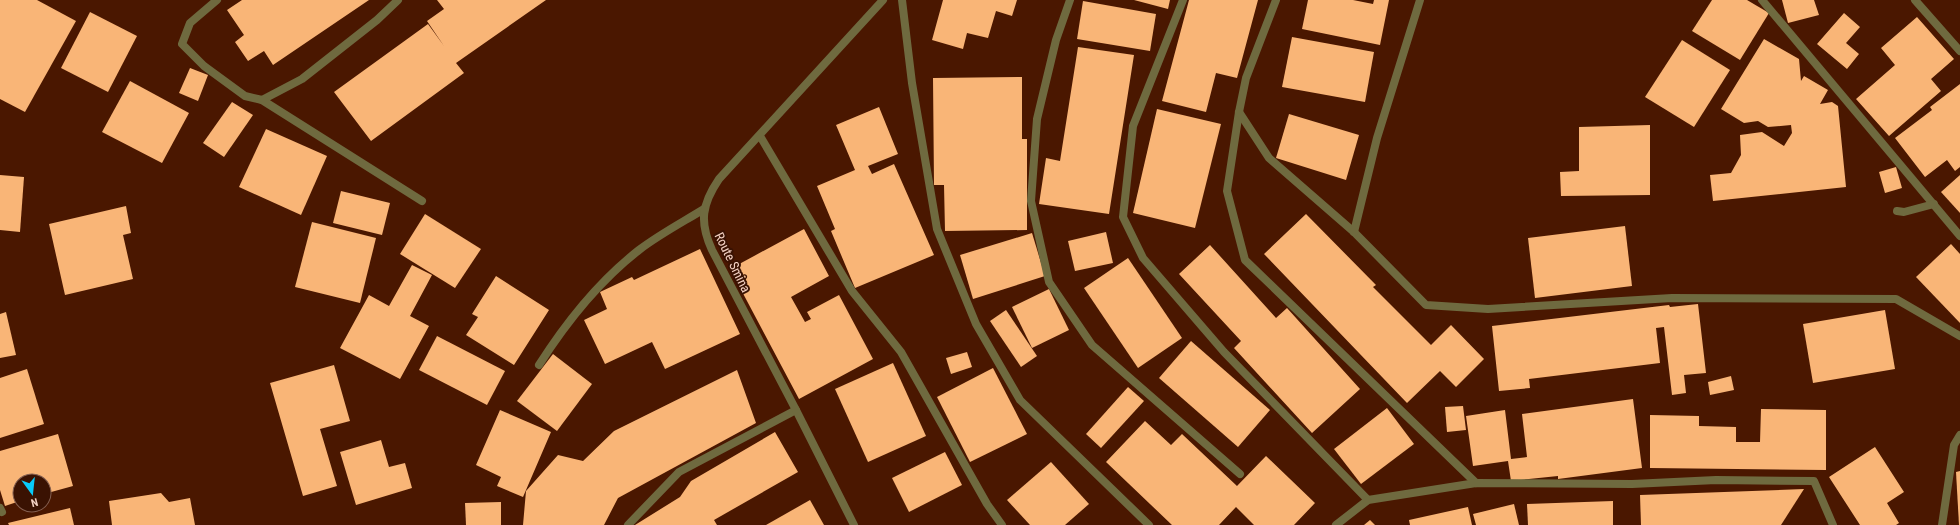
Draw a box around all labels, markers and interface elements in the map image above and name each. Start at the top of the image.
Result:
street label: Route Smina [712,230,753,295]
north arrow [12,473,52,513]
text: N [29,495,39,509]

